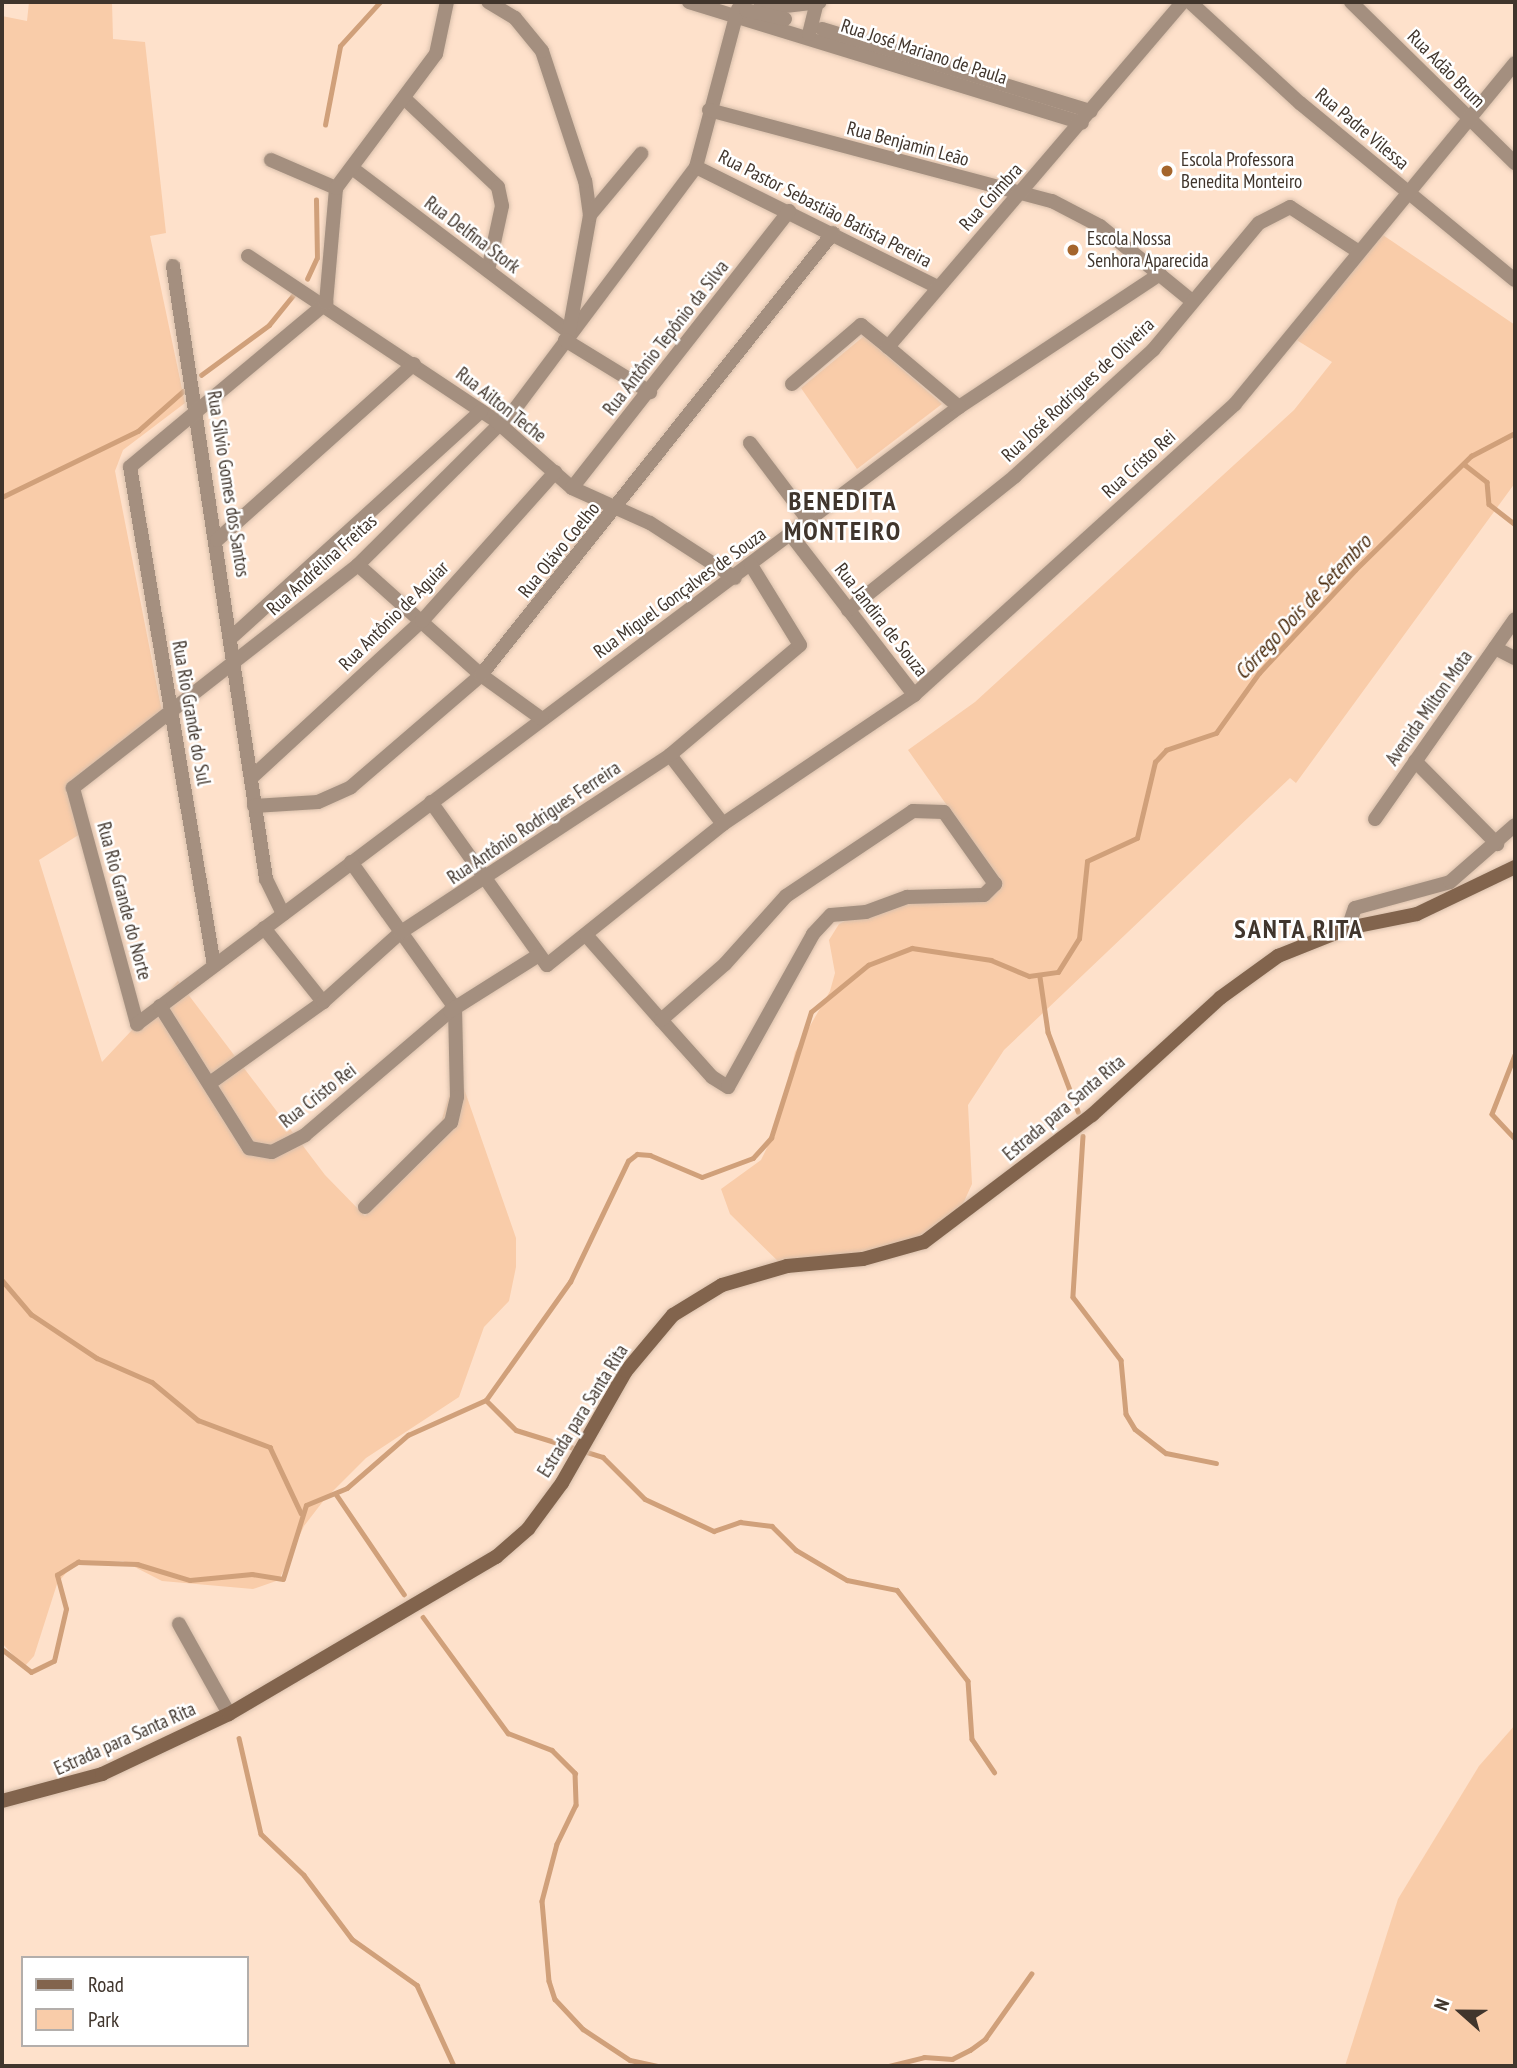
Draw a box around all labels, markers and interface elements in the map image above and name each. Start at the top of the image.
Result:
street label: Rua José Mariano de Paula [838,14,1010,90]
street label: Rua Adão Brum [1402,25,1490,113]
street label: Rua Padre Vilessa [1310,83,1414,175]
street label: Rua Benjamin Leão [844,117,972,171]
street label: Rua Pastor Sebastião Batista Pereira [715,145,935,273]
place label: Escola Professora Benedita Monteiro [1181,149,1302,193]
street label: Rua Coimbra [955,159,1027,235]
marker: Escola Professora Benedita Monteiro [1159,163,1175,179]
street label: Rua Delfina Stork [420,192,524,278]
place label: Escola Nossa Senhora Aparecida [1087,228,1209,272]
marker: Escola Nossa Senhora Aparecida [1065,242,1081,258]
street label: Rua Antônio Tepônio da Silva [598,256,734,420]
street label: Rua José Rodrigues de Oliveira [997,313,1159,467]
street label: Rua Ailton Teche [451,362,551,448]
street label: Rua Sílvio Gomes dos Santos [202,389,254,579]
street label: Rua Cristo Rei [1098,425,1180,503]
district label: BENEDITA MONTEIRO [785,485,901,546]
street label: Rua Olávo Coelho [514,498,604,602]
street label: Rua Andrélina Freitas [262,510,382,620]
street label: Rua Miguel Gonçalves de Souza [589,523,771,663]
water label: Córrego Dois de Setembro [1229,529,1377,685]
street label: Rua Antônio de Aguiar [334,556,454,676]
street label: Rua Jandira de Souza [830,559,932,681]
street label: Rua Rio Grande do Sul [167,639,215,787]
street label: Avenida Milton Mota [1381,646,1477,770]
street label: Rua Antônio Rodrigues Ferreira [443,756,625,890]
street label: Rua Rio Grande do Norte [92,820,156,982]
district label: SANTA RITA [1235,913,1363,945]
street label: Estrada para Santa Rita [998,1050,1130,1166]
street label: Rua Cristo Rei [275,1059,361,1133]
street label: Estrada para Santa Rita [533,1340,633,1482]
street label: Estrada para Santa Rita [51,1698,199,1780]
legend [21,1956,248,2047]
text: Road [88,1971,124,1998]
north arrow [1426,1977,1496,2047]
text: N [1428,1995,1454,2014]
text: Park [88,2006,119,2033]

